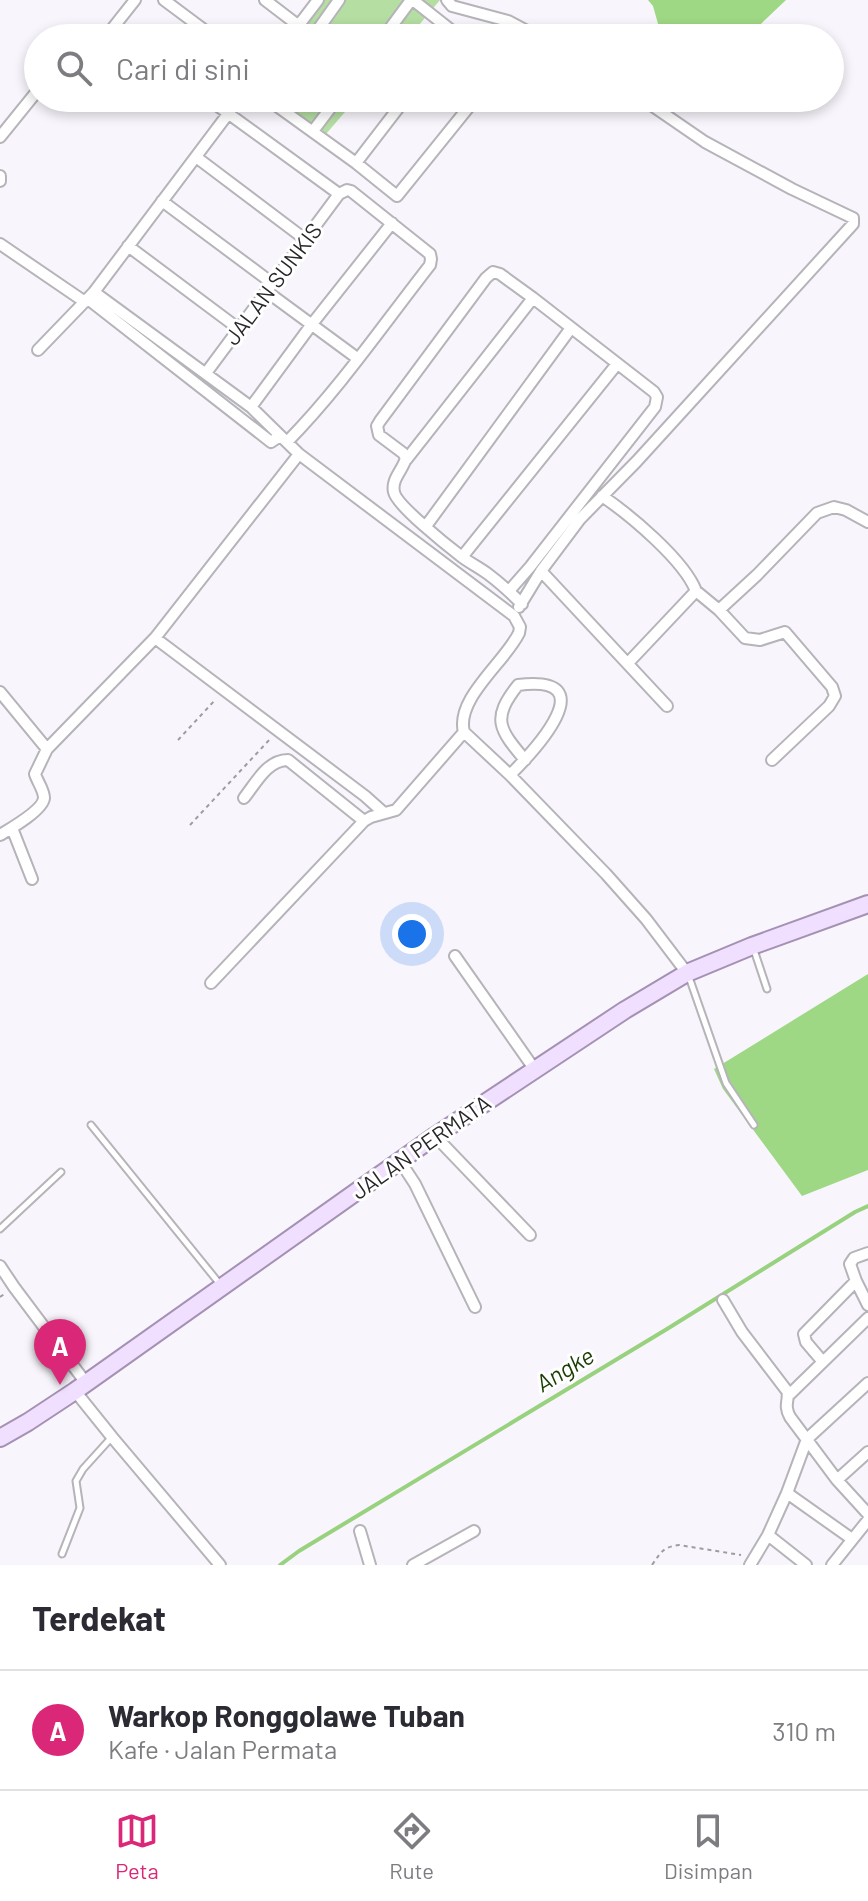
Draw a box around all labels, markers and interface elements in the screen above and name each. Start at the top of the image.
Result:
search box [24,24,844,112]
icon: search [52,46,96,90]
text: Cari di sini [116,50,250,86]
street label: JALAN SUNKIS [218,217,326,349]
your location [392,914,432,954]
street label: JALAN PERMATA [346,1088,495,1204]
pin: A [34,1319,86,1385]
water label: Angke [530,1340,599,1397]
text: Terdekat [32,1597,166,1638]
text: Warkop Ronggolawe Tuban [108,1697,465,1733]
text: A [49,1715,67,1746]
text: 310 m [772,1715,836,1746]
text: Kafe · Jalan Permata [108,1733,337,1764]
tab: Peta [115,1809,159,1883]
tab: Rute [389,1809,434,1883]
tab: Disimpan [664,1809,753,1883]

